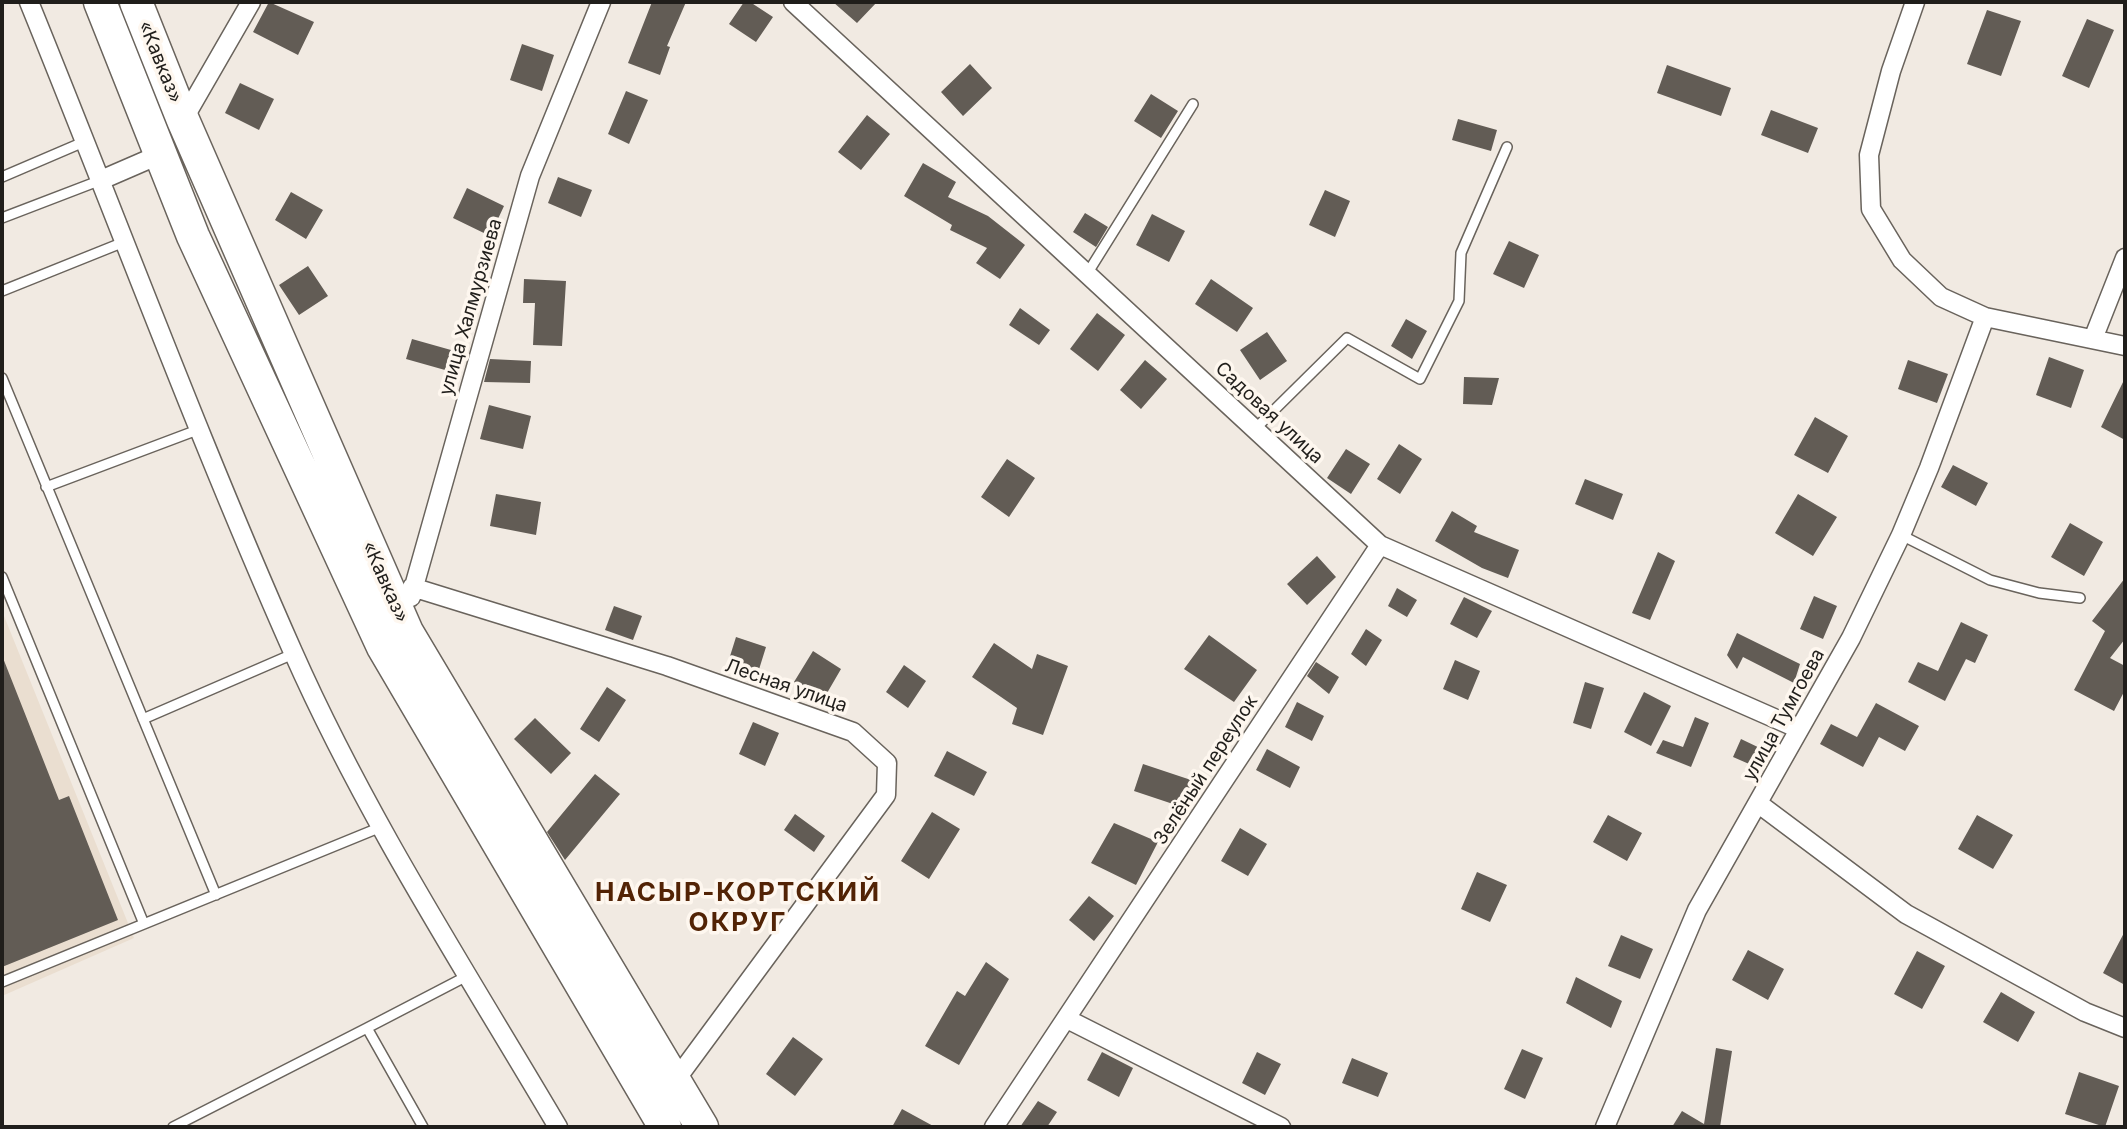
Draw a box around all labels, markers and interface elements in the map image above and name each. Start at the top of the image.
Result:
street label: «Кавказ» [133,18,187,106]
street label: улица Халмурзиева [435,216,507,398]
street label: Садовая улица [1210,357,1328,469]
street label: «Кавказ» [357,538,413,626]
street label: улица Тумгоева [1738,645,1830,785]
street label: Лесная улица [722,654,850,718]
street label: Зелёный переулок [1149,691,1263,849]
district label: НАСЫР-КОРТСКИЙ ОКРУГ [597,877,879,938]

